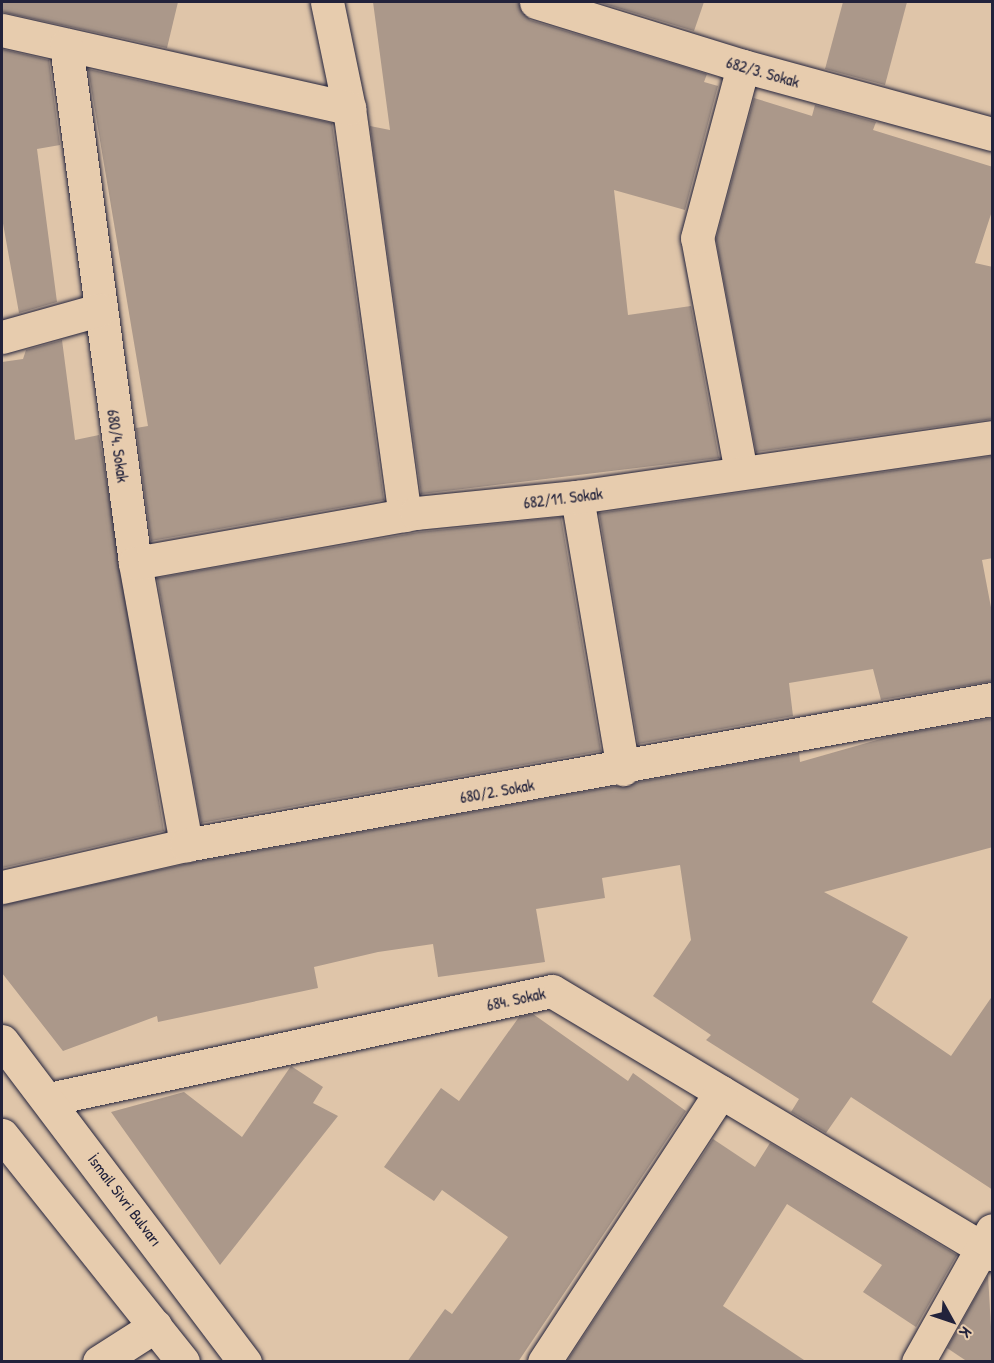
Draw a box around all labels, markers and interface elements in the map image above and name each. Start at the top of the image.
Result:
street label: 682/3. Sokak [724,52,802,92]
street label: 680/4. Sokak [103,408,133,484]
street label: 682/11. Sokak [522,484,604,512]
street label: 680/2. Sokak [458,775,536,807]
street label: 684. Sokak [485,983,547,1015]
street label: İsmail Sivri Bulvarı [84,1150,166,1250]
north arrow [922,1291,982,1351]
text: K [955,1322,977,1343]

